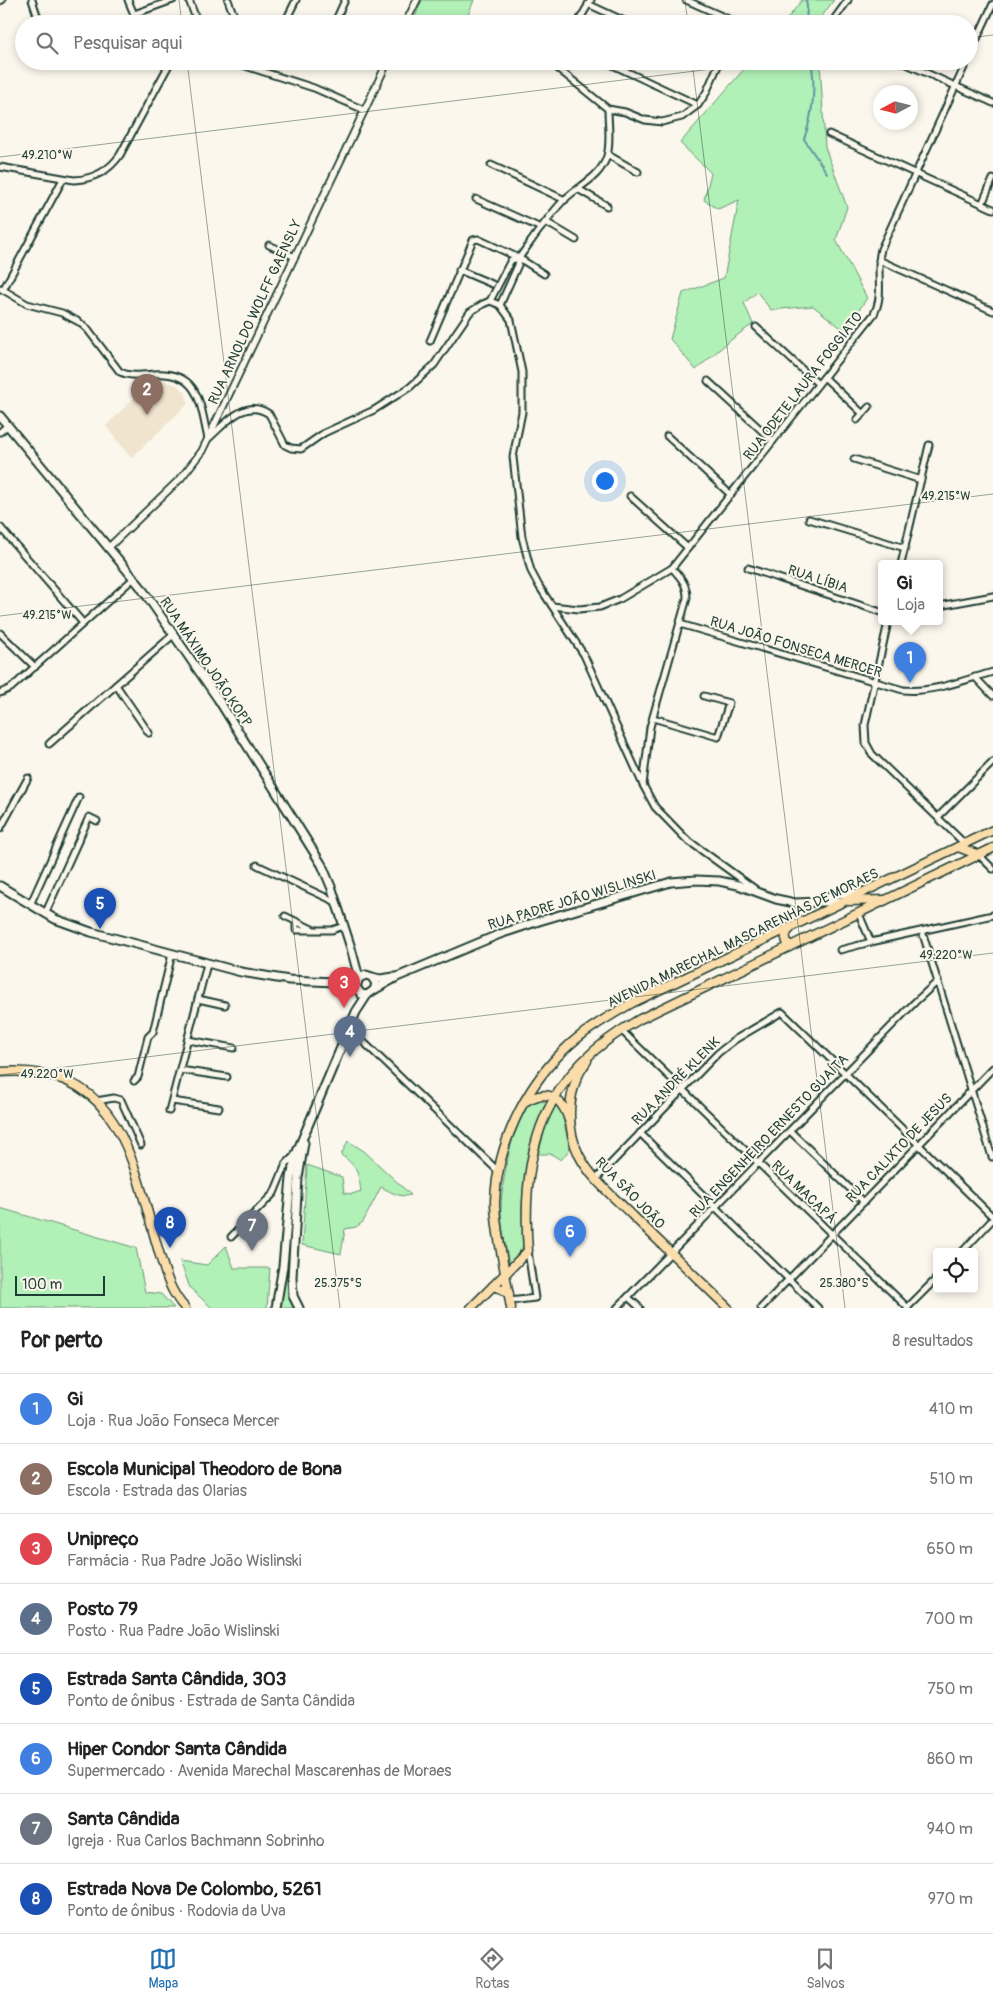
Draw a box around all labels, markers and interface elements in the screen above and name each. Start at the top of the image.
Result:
search box [15,15,978,70]
icon: search [33,29,61,57]
text: Pesquisar aqui [73,31,182,55]
north arrow [873,85,918,130]
text: 49.210°W [22,148,72,163]
street label: RUA ARNOLDO WOLFF GAENSLY [205,217,305,407]
street label: RUA ODETE LAURA FOGGIATO [740,308,866,464]
pin: 2 [131,374,163,415]
your location [592,468,618,494]
text: 49.215°W [921,489,971,504]
street label: RUA LÍBIA [786,560,851,597]
popup [878,560,943,625]
text: Gi [896,571,912,595]
street label: RUA MÁXIMO JOÃO KOPP [156,593,257,730]
text: Loja [896,595,925,615]
text: 49.215°W [22,608,72,623]
street label: RUA JOÃO FONSECA MERCER [708,613,884,681]
pin: 1 [894,642,926,683]
street label: AVENIDA MARECHAL MASCARENHAS DE MORAES [605,865,881,1011]
street label: RUA PADRE JOÃO WISLINSKI [486,866,658,934]
pin: 5 [84,888,116,929]
text: 49.220°W [920,948,972,963]
pin: 3 [328,967,360,1008]
pin: 4 [334,1016,366,1057]
street label: RUA ANDRÉ KLENK [628,1032,724,1129]
street label: RUA ENGENHEIRO ERNESTO GUAÍTA [685,1050,852,1221]
text: 49.220°W [21,1067,73,1082]
street label: RUA CALIXTO DE JESUS [842,1090,956,1206]
street label: RUA SÃO JOÃO [592,1154,668,1232]
street label: RUA MACAPÁ [768,1156,841,1227]
pin: 8 [154,1207,186,1248]
pin: 7 [236,1210,268,1251]
pin: 6 [554,1216,586,1257]
map controls [933,1248,978,1293]
button: locate [933,1248,978,1293]
scale bar [15,1273,105,1296]
text: 100 m [22,1276,62,1293]
text: 25.375°S [314,1276,362,1291]
text: 25.380°S [819,1276,869,1291]
text: Por perto [20,1327,102,1354]
text: 8 resultados [892,1331,973,1351]
text: Gi [67,1387,83,1411]
text: 1 [33,1399,39,1419]
text: 410 m [929,1399,973,1419]
text: Loja · Rua João Fonseca Mercer [67,1411,280,1431]
text: Escola Municipal Theodoro de Bona [67,1457,342,1481]
text: 2 [32,1469,40,1489]
text: 510 m [929,1469,973,1489]
text: Escola · Estrada das Olarias [67,1481,247,1501]
text: Unipreço [67,1527,139,1551]
text: 3 [32,1539,40,1559]
text: 650 m [926,1539,973,1559]
text: Farmácia · Rua Padre João Wislinski [67,1551,302,1571]
text: Posto 79 [67,1597,138,1621]
text: 4 [31,1609,41,1629]
text: 700 m [925,1609,973,1629]
text: Posto · Rua Padre João Wislinski [67,1621,279,1641]
text: Estrada Santa Cândida, 303 [67,1667,286,1691]
text: 5 [32,1679,40,1699]
text: 750 m [927,1679,973,1699]
text: Ponto de ônibus · Estrada de Santa Cândida [67,1691,355,1711]
text: Hiper Condor Santa Cândida [67,1737,287,1761]
text: 6 [31,1749,41,1769]
text: 860 m [927,1749,973,1769]
text: Supermercado · Avenida Marechal Mascarenhas de Moraes [67,1761,452,1781]
text: Santa Cândida [67,1807,180,1831]
text: 7 [32,1819,40,1839]
text: 940 m [927,1819,973,1839]
text: Igreja · Rua Carlos Bachmann Sobrinho [67,1831,325,1851]
text: Estrada Nova De Colombo, 5261 [67,1877,322,1901]
text: 8 [32,1889,40,1909]
text: 970 m [928,1889,973,1909]
text: Ponto de ônibus · Rodovia da Uva [67,1901,286,1921]
tab: Mapa [149,1945,178,1992]
tab: Rotas [475,1945,509,1992]
tab: Salvos [806,1945,844,1992]

